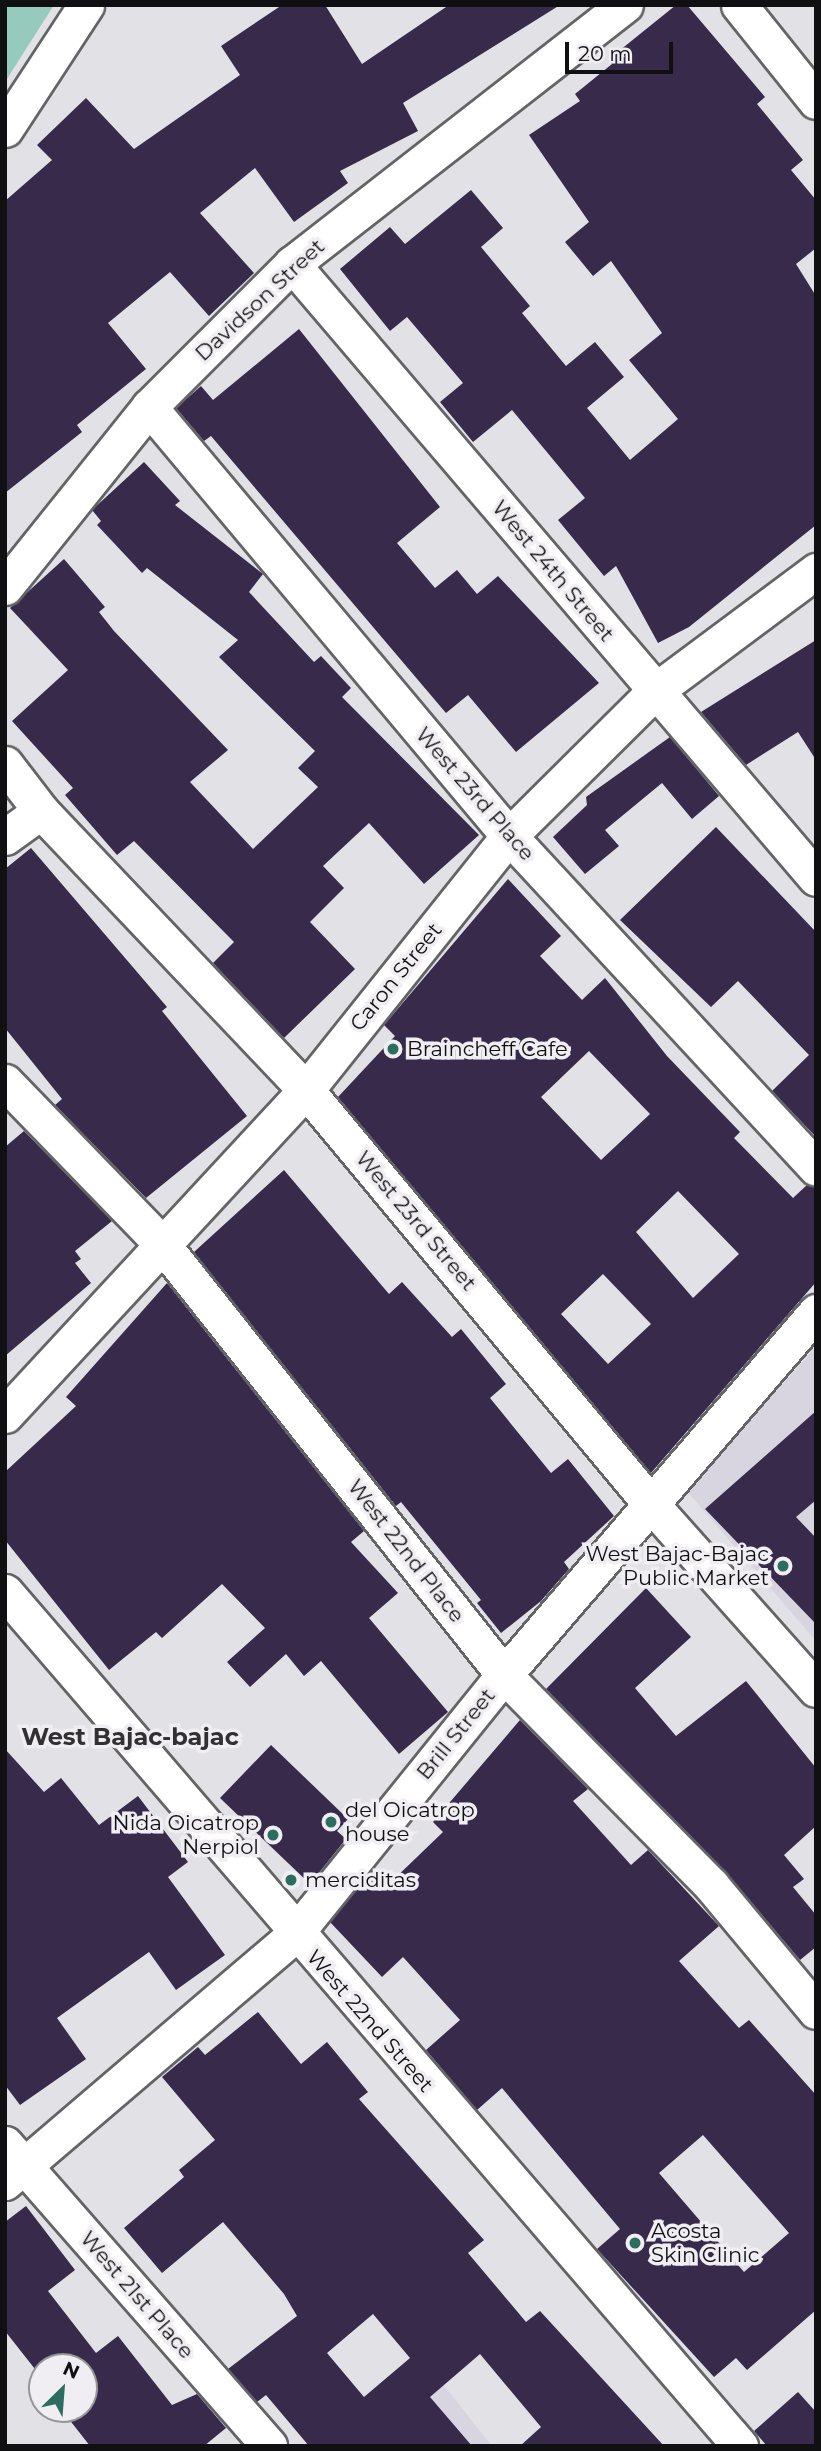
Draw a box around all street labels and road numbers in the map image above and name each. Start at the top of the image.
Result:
street label: Davidson Street [190,234,330,366]
street label: West 24th Street [487,495,619,647]
street label: West 23rd Place [410,722,540,866]
street label: Caron Street [345,918,447,1036]
street label: West 23rd Street [350,1146,482,1296]
street label: West 22nd Place [342,1475,470,1627]
street label: Brill Street [412,1683,500,1785]
street label: West 22nd Street [301,1945,439,2097]
street label: West 21st Place [75,2226,199,2364]

